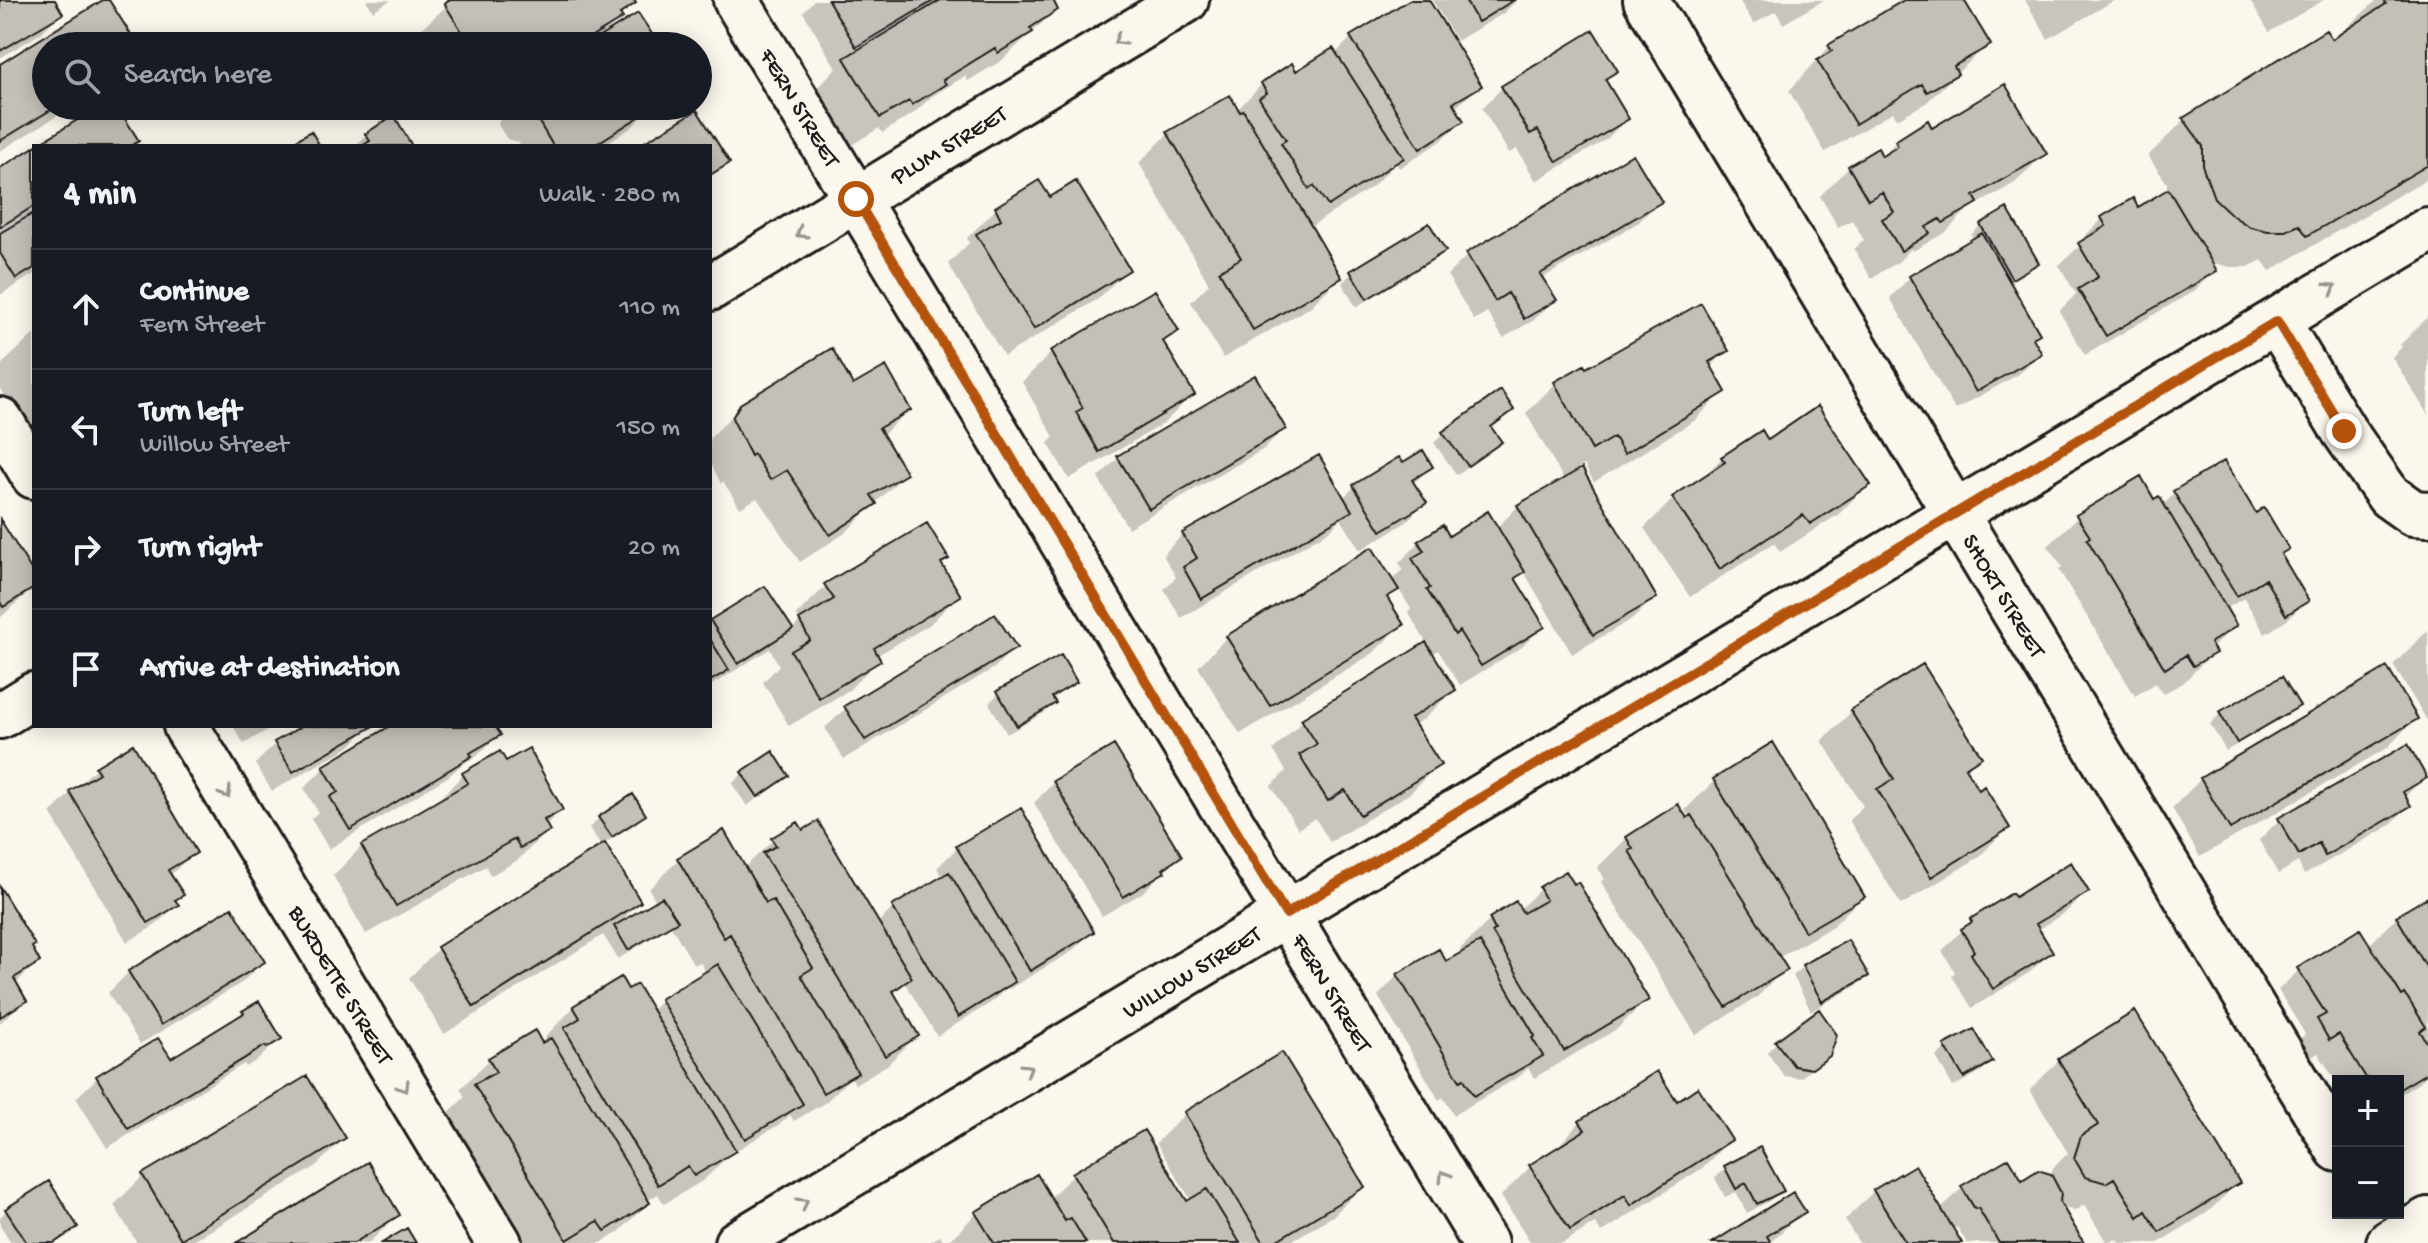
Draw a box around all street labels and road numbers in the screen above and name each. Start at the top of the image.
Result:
street label: FERN STREET [751,43,846,175]
street label: PLUM STREET [886,100,1015,194]
street label: SHORT STREET [1954,530,2051,665]
street label: BURDETTE STREET [280,900,399,1072]
street label: WILLOW STREET [1118,920,1269,1027]
street label: FERN STREET [1283,928,1378,1060]

